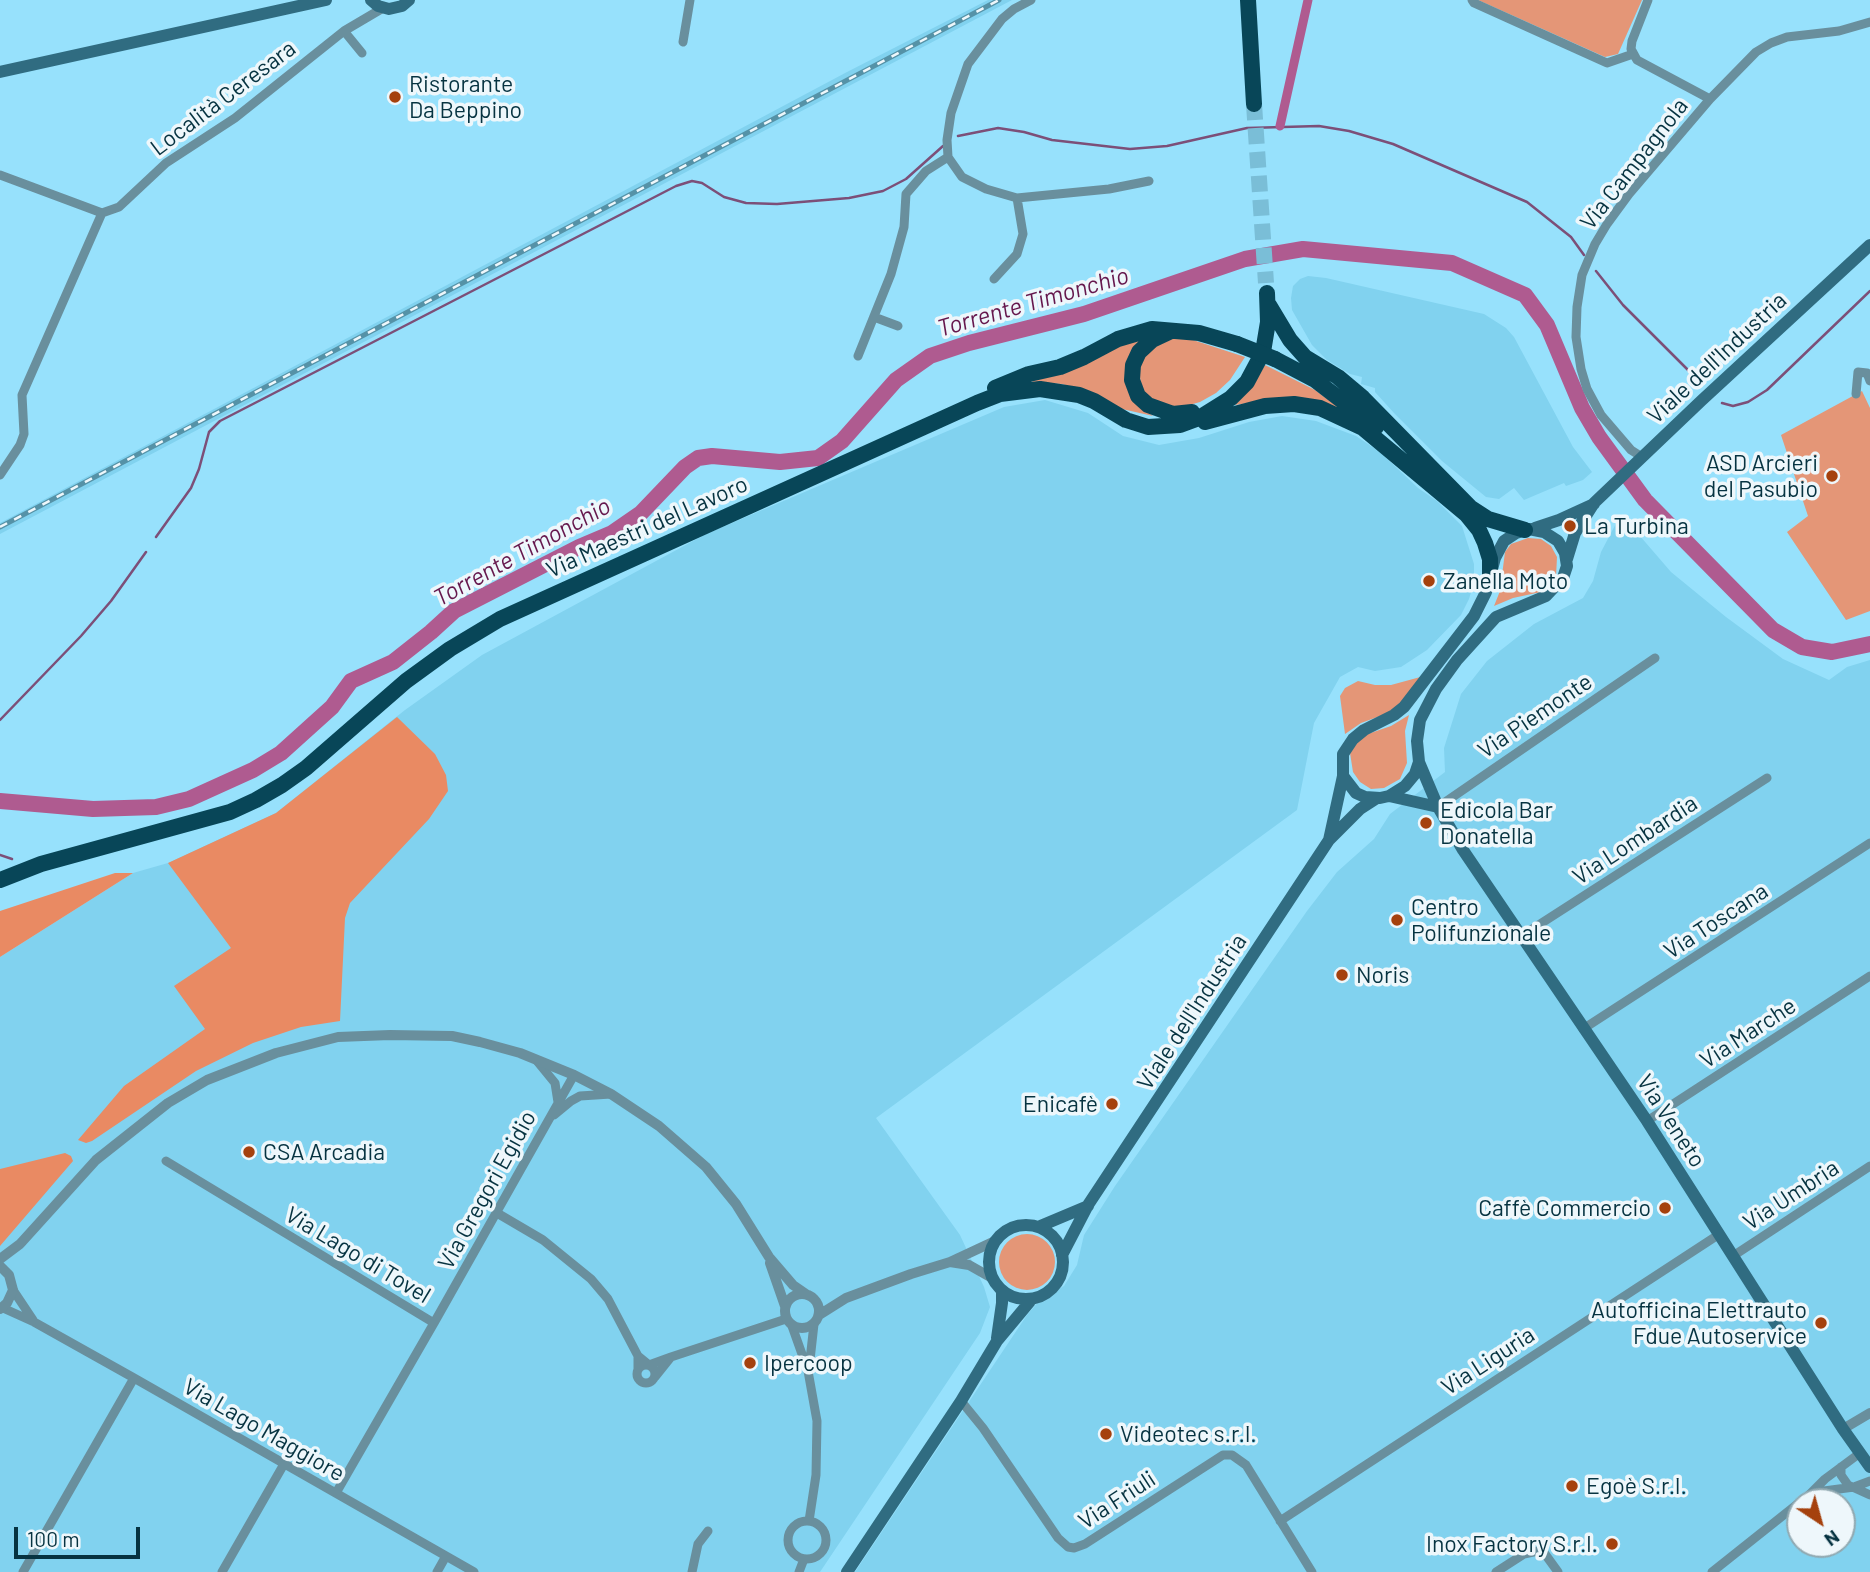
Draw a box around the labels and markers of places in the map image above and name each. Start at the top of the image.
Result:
place label: Ristorante Da Beppino [409,70,522,124]
marker: Ristorante Da Beppino [387,89,403,105]
place label: ASD Arcieri del Pasubio [1704,449,1818,503]
marker: ASD Arcieri del Pasubio [1824,468,1840,484]
place label: La Turbina [1584,512,1689,540]
marker: La Turbina [1562,518,1578,534]
place label: Zanella Moto [1443,567,1568,595]
marker: Zanella Moto [1421,573,1437,589]
place label: Edicola Bar Donatella [1440,796,1553,850]
marker: Edicola Bar Donatella [1418,815,1434,831]
place label: Centro Polifunzionale [1411,893,1551,947]
marker: Centro Polifunzionale [1389,912,1405,928]
place label: Noris [1356,961,1409,989]
marker: Noris [1334,967,1350,983]
place label: Enicafè [1023,1090,1098,1118]
marker: Enicafè [1104,1096,1120,1112]
place label: CSA Arcadia [263,1138,385,1166]
marker: CSA Arcadia [241,1144,257,1160]
place label: Caffè Commercio [1478,1194,1651,1222]
marker: Caffè Commercio [1657,1200,1673,1216]
place label: Autofficina Elettrauto Fdue Autoservice [1591,1296,1807,1350]
marker: Autofficina Elettrauto Fdue Autoservice [1813,1315,1829,1331]
place label: Ipercoop [764,1349,853,1377]
marker: Ipercoop [742,1355,758,1371]
place label: Videotec s.r.l. [1120,1420,1257,1448]
marker: Videotec s.r.l. [1098,1426,1114,1442]
place label: Egoè S.r.l. [1586,1472,1687,1500]
marker: Egoè S.r.l. [1564,1478,1580,1494]
place label: Inox Factory S.r.l. [1426,1530,1598,1558]
marker: Inox Factory S.r.l. [1604,1536,1620,1552]

